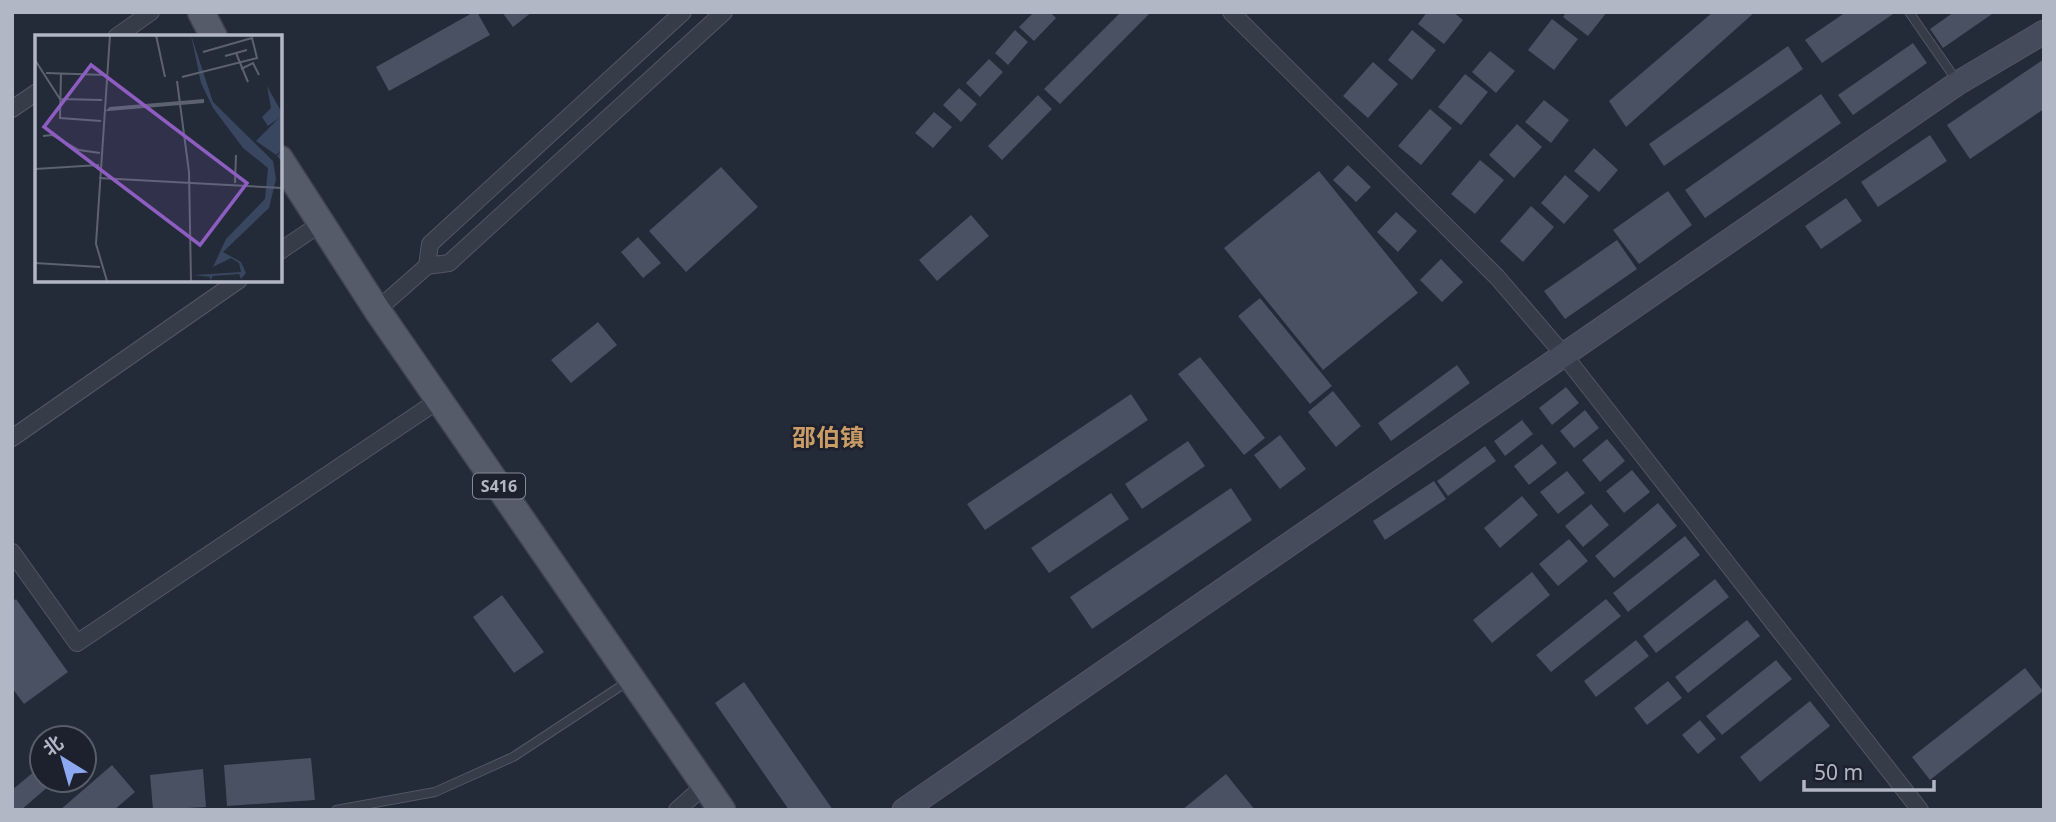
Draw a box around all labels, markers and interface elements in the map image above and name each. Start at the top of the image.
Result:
inset map [35,35,282,282]
district label: 邵伯镇 [792,420,864,453]
road number: S416 [473,474,525,499]
north arrow [28,724,98,794]
text: 北 [37,729,68,762]
scale bar [1804,748,1934,792]
text: 50 m [1814,758,1863,786]

